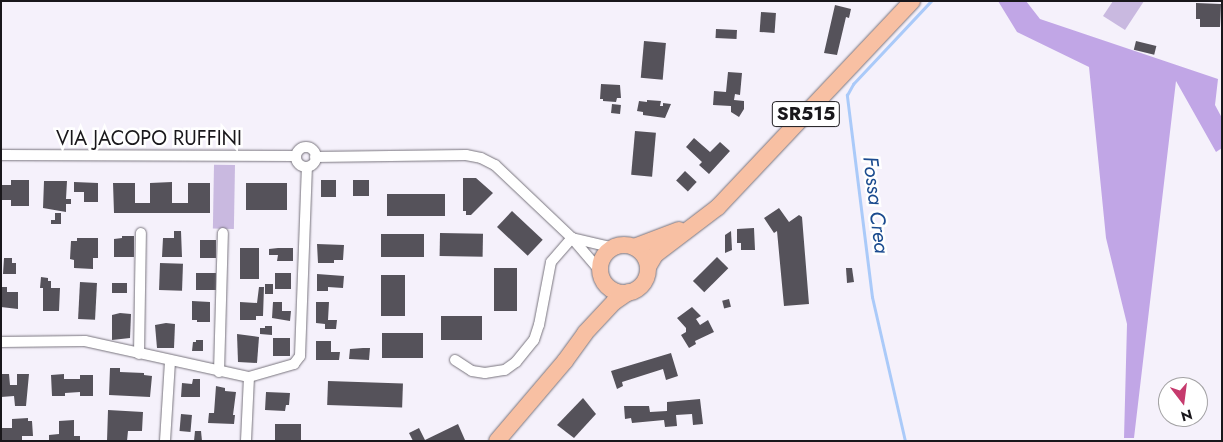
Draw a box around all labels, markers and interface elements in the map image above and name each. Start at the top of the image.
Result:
road number: SR515 [771,98,841,130]
street label: VIA JACOPO RUFFINI [56,126,242,150]
water label: Fossa Crea [858,155,894,255]
north arrow [1158,377,1208,427]
text: N [1179,404,1195,427]

